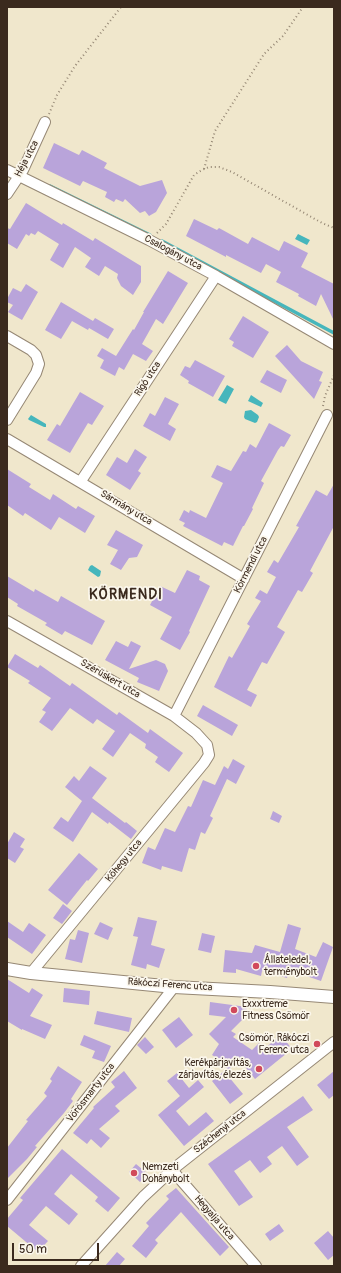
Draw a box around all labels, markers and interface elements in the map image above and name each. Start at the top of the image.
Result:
street label: Héja utca [12,139,42,179]
street label: Csalogány utca [142,233,204,273]
street label: Rigó utca [132,359,164,399]
street label: Sármány utca [98,488,154,528]
street label: Körmendi utca [232,535,270,595]
district label: KÖRMENDI [89,587,163,603]
street label: Szérűskert utca [78,657,142,701]
street label: Kőhegy utca [103,837,145,885]
place label: Állateledel, terménybolt [264,954,317,978]
marker: Állateledel, terménybolt [251,961,261,971]
street label: Rákóczi Ferenc utca [127,976,213,994]
place label: Exxxtreme Fitness Csömör [242,998,310,1022]
marker: Exxxtreme Fitness Csömör [229,1005,239,1015]
place label: Csömör, Rákóczi Ferenc utca [239,1032,309,1056]
marker: Csömör, Rákóczi Ferenc utca [312,1039,322,1049]
place label: Kerékpárjavítás, zárjavítás, élezés [178,1057,251,1080]
street label: Vörösmarty utca [64,1061,118,1125]
marker: Kerékpárjavítás, zárjavítás, élezés [254,1064,264,1074]
street label: Széchenyi utca [191,1108,249,1156]
place label: Nemzeti Dohánybolt [142,1161,189,1184]
marker: Nemzeti Dohánybolt [129,1168,139,1178]
street label: Hegyalja utca [191,1193,237,1243]
scale bar [14,1235,101,1261]
text: 50 m [19,1242,47,1257]

